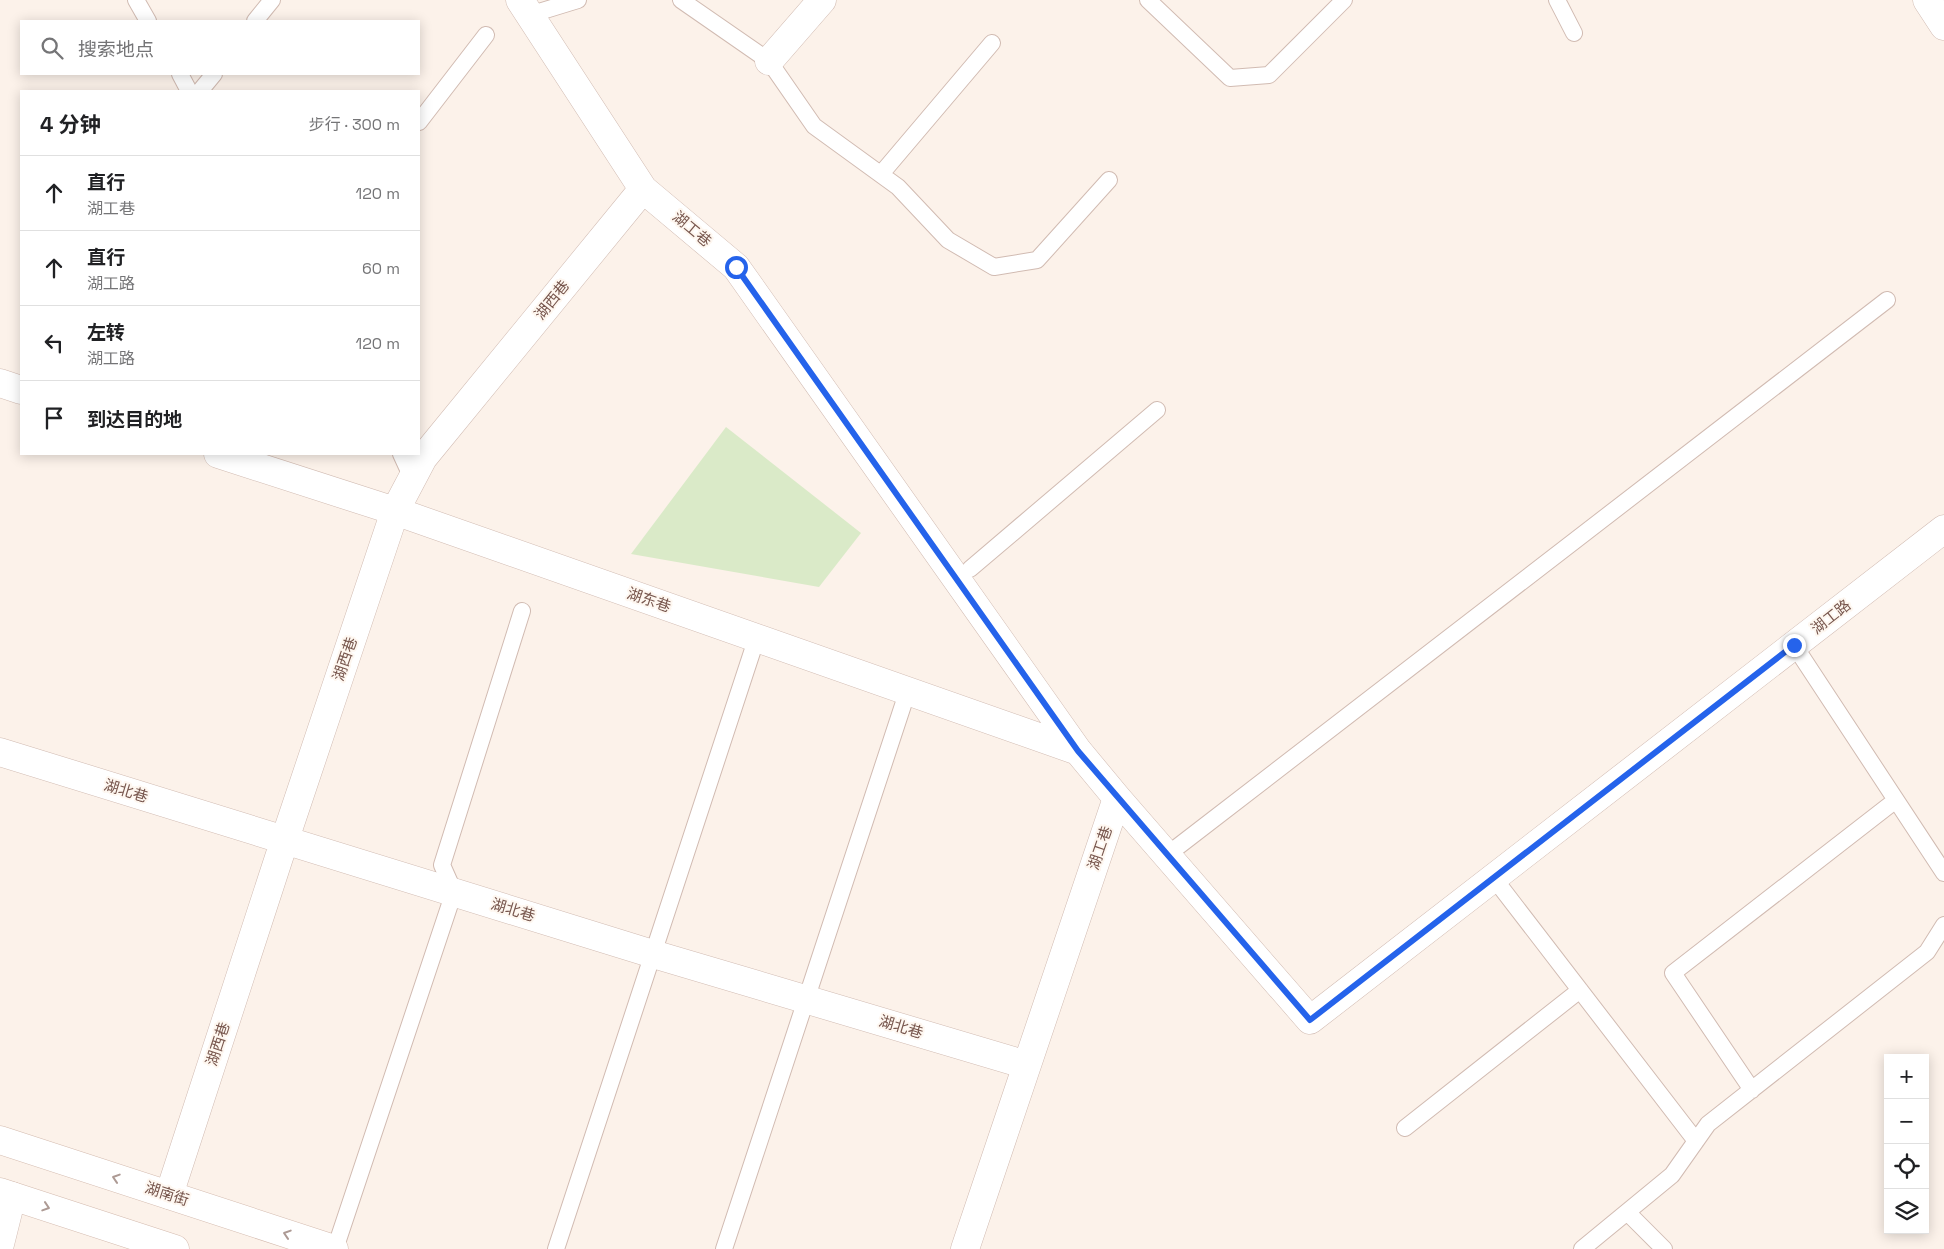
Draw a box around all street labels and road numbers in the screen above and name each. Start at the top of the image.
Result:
street label: 湖工巷 [669,207,716,250]
street label: 湖西巷 [530,276,573,323]
street label: 湖东巷 [625,583,674,616]
street label: 湖工路 [1807,595,1854,638]
street label: 湖西巷 [328,634,361,683]
street label: 湖北巷 [102,775,150,806]
street label: 湖工巷 [1083,823,1116,872]
street label: 湖北巷 [489,894,537,925]
street label: 湖北巷 [877,1011,925,1042]
street label: 湖西巷 [202,1020,234,1068]
street label: 湖南街 [143,1178,191,1210]

